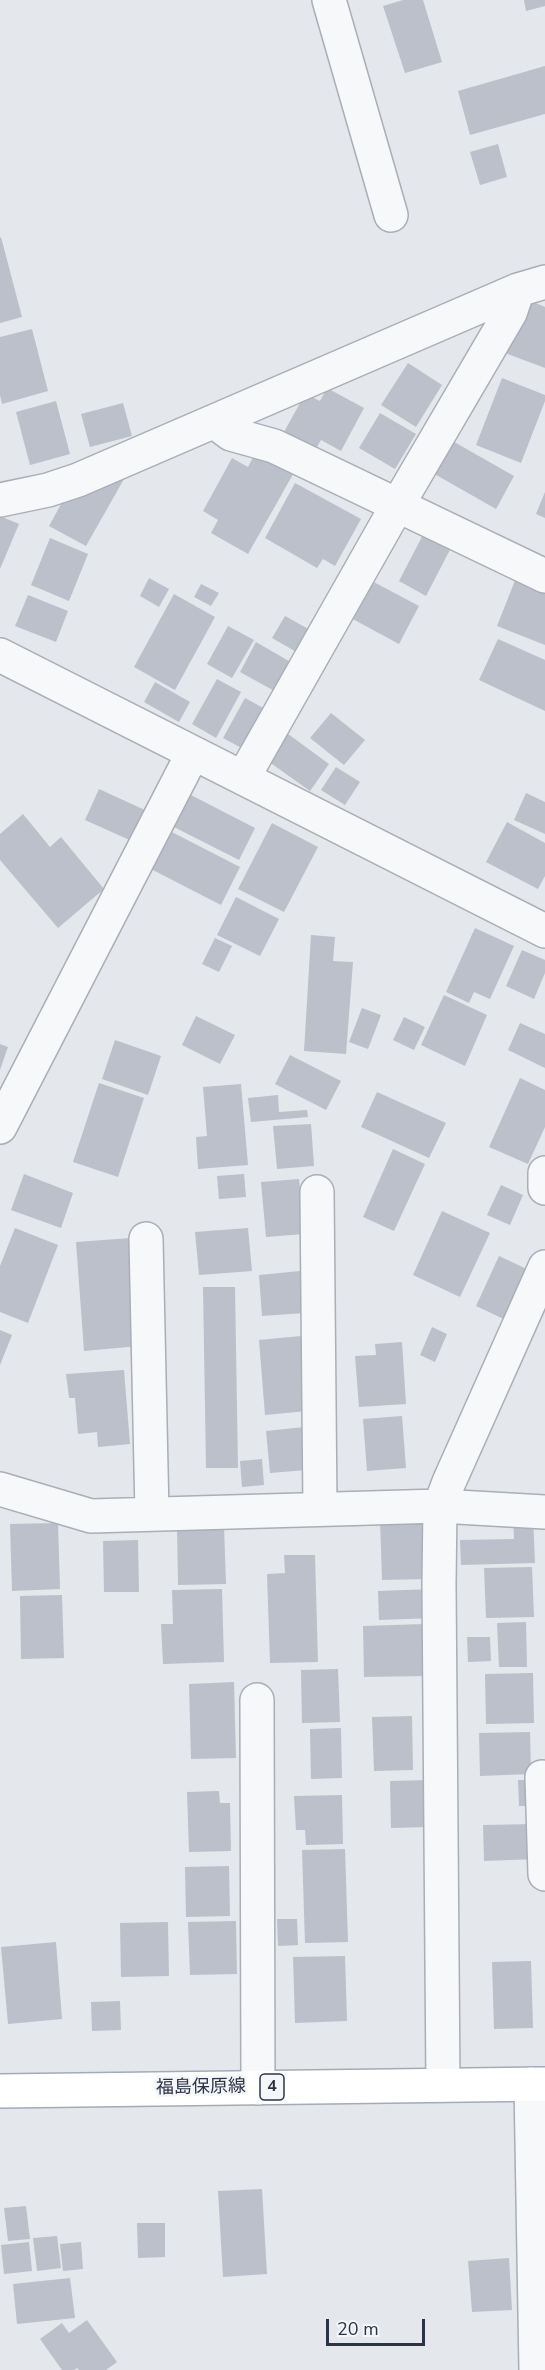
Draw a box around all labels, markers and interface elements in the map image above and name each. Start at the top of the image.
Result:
road number: 4 [260,2074,284,2100]
street label: 福島保原線 [156,2076,246,2100]
scale bar [329,2307,428,2345]
text: 20 m [337,2317,379,2341]

